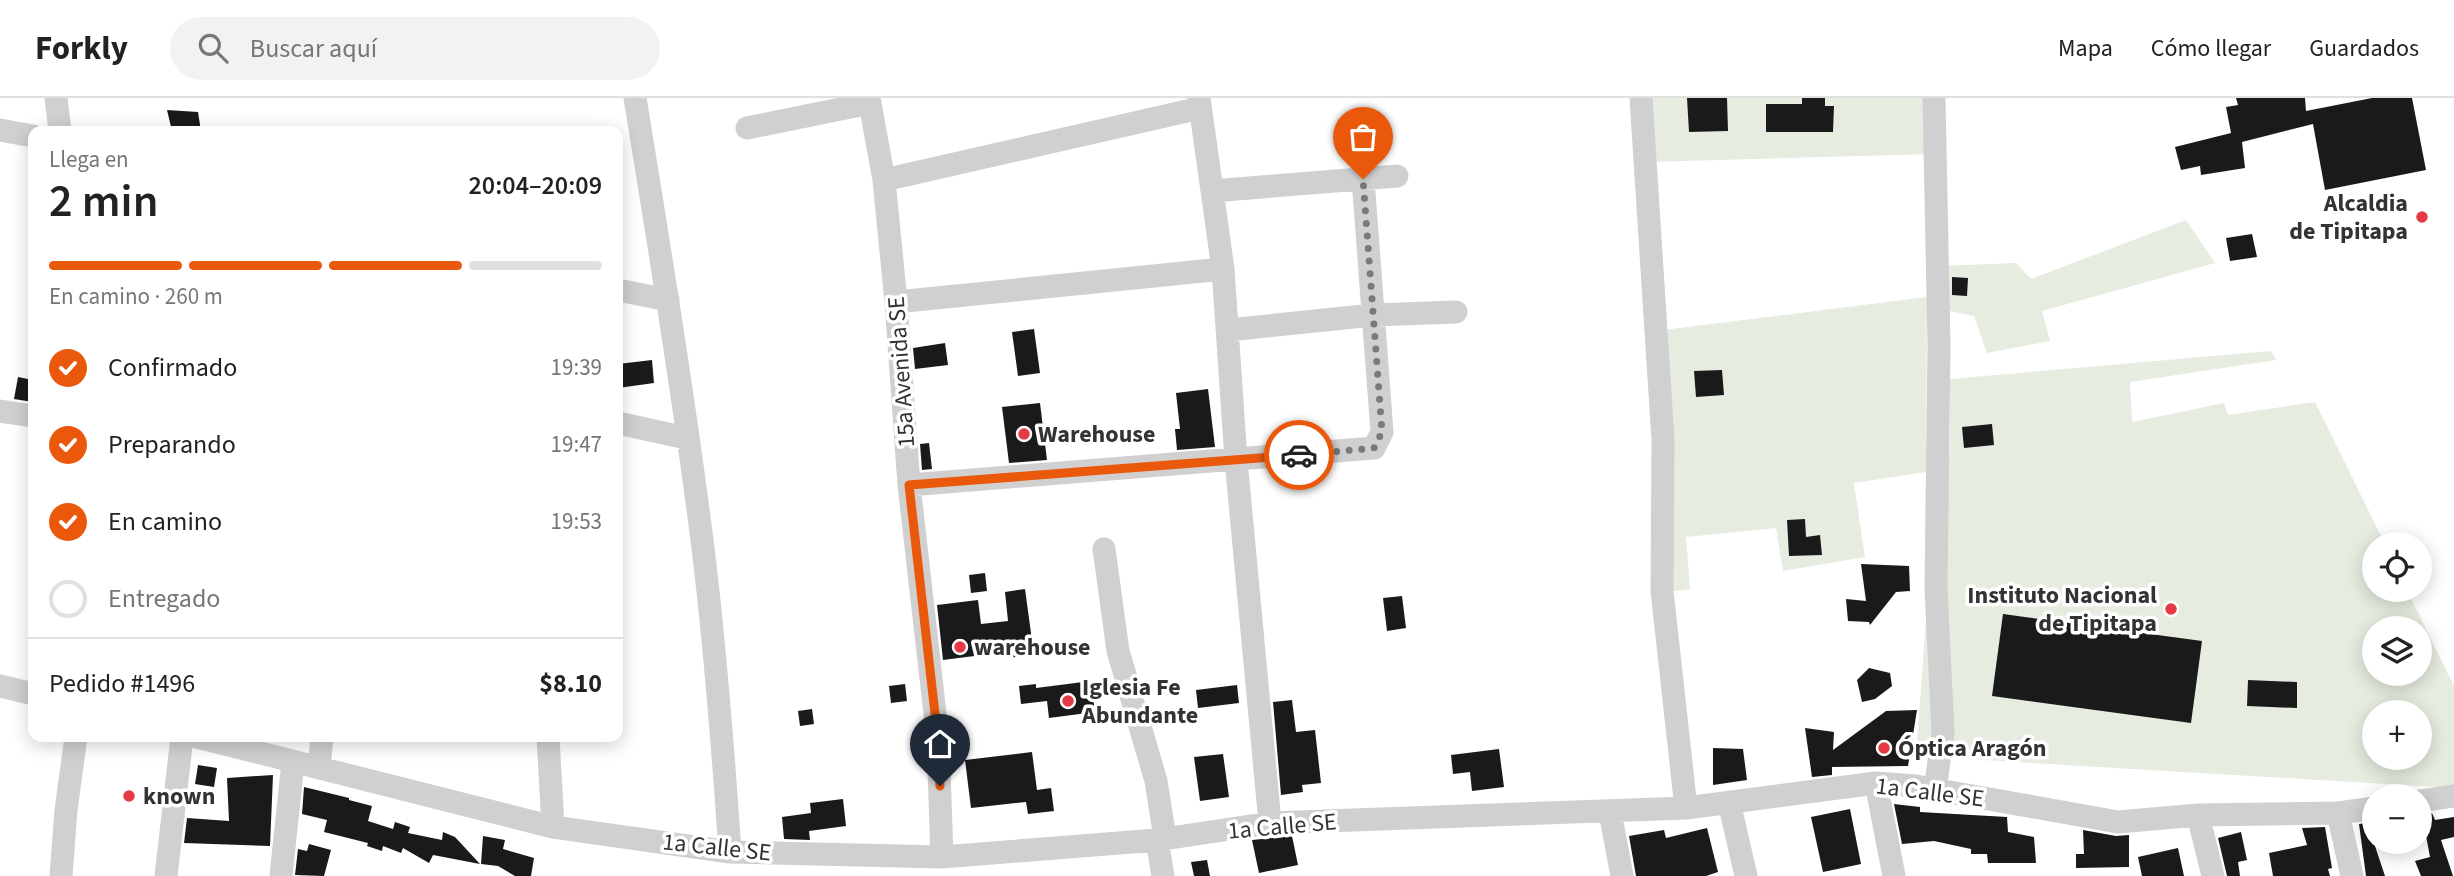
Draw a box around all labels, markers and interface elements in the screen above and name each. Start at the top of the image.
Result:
search box [170,17,660,80]
text: Forkly [35,25,128,72]
icon: search [194,29,232,67]
text: Buscar aquí [250,30,377,67]
text: Mapa [2058,31,2113,66]
text: Cómo llegar [2151,31,2271,66]
text: Guardados [2309,31,2419,66]
pin [1333,107,1393,179]
icon: bag [1344,118,1382,156]
text: Llega en [49,143,129,176]
text: 20:04–20:09 [469,167,602,204]
text: 2 min [49,169,158,234]
place label: Alcaldia de Tipitapa [2289,186,2408,249]
marker: Alcaldia de Tipitapa [2414,209,2430,225]
text: En camino · 260 m [49,280,223,313]
street label: 15a Avenida SE [879,295,924,449]
icon: check [49,349,87,387]
text: Confirmado [108,349,237,386]
text: 19:39 [551,351,602,384]
place label: Warehouse [1038,417,1155,452]
courier [1264,420,1334,490]
icon: check [49,426,87,464]
text: Preparando [108,426,236,463]
marker: Warehouse [1016,426,1032,442]
text: 19:47 [551,428,602,461]
icon: car [1280,436,1318,474]
icon: check [49,503,87,541]
text: En camino [108,503,222,540]
text: 19:53 [551,505,602,538]
map controls [2362,532,2432,854]
button: locate [2362,532,2432,602]
place label: Instituto Nacional de Tipitapa [1967,578,2157,641]
text: Entregado [108,580,220,617]
marker: Instituto Nacional de Tipitapa [2163,601,2179,617]
button: layers [2362,616,2432,686]
place label: warehouse [974,630,1091,665]
marker: warehouse [952,639,968,655]
text: Pedido #1496 [49,665,195,702]
text: $8.10 [539,665,602,702]
place label: Iglesia Fe Abundante [1081,670,1198,733]
marker: Iglesia Fe Abundante [1060,693,1076,709]
button: + [2362,700,2432,770]
pin [910,714,970,786]
icon: home [921,725,959,763]
place label: Óptica Aragón [1898,731,2047,766]
marker: Óptica Aragón [1876,740,1892,756]
street label: 1a Calle SE [1874,768,1986,817]
place label: known [143,779,215,814]
button: − [2362,784,2432,854]
marker: known [121,788,137,804]
street label: 1a Calle SE [1226,804,1338,849]
street label: 1a Calle SE [661,824,773,871]

